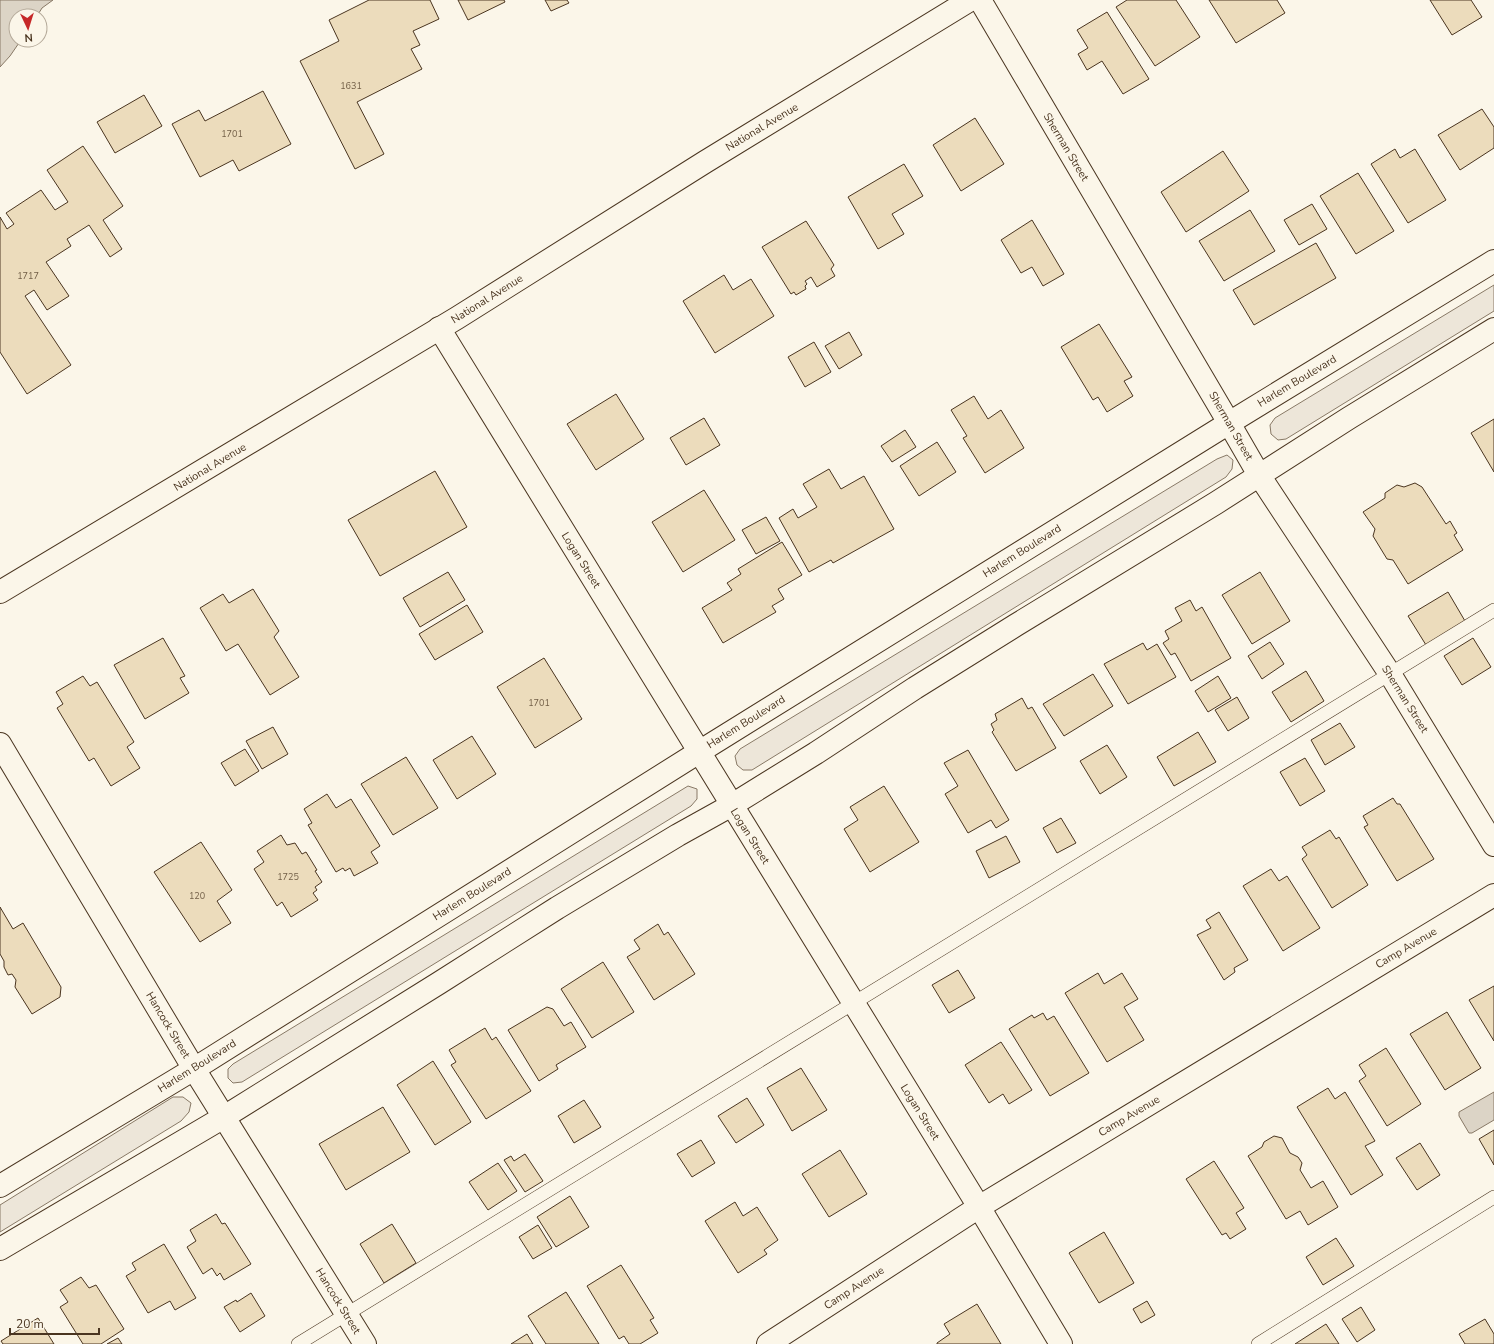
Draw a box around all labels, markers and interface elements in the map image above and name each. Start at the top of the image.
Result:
north arrow [8,8,48,48]
text: N [24,30,33,45]
house number: 1631 [340,80,362,92]
street label: National Avenue [723,99,801,155]
street label: Sherman Street [1040,110,1092,184]
house number: 1701 [221,128,243,140]
house number: 1717 [17,270,39,282]
street label: National Avenue [448,271,526,327]
street label: Harlem Boulevard [1255,351,1339,411]
street label: Sherman Street [1205,389,1257,463]
street label: National Avenue [171,439,249,495]
street label: Harlem Boulevard [980,521,1064,581]
street label: Logan Street [558,529,604,591]
street label: Sherman Street [1378,662,1432,736]
street label: Harlem Boulevard [704,692,788,752]
house number: 1701 [528,697,550,709]
street label: Logan Street [727,805,773,867]
street label: Harlem Boulevard [430,864,514,924]
house number: 1725 [277,871,299,883]
house number: 120 [189,890,205,902]
street label: Camp Avenue [1372,924,1440,972]
street label: Hancock Street [142,989,194,1061]
street label: Harlem Boulevard [155,1036,239,1096]
street label: Logan Street [897,1081,943,1143]
street label: Camp Avenue [1095,1092,1163,1140]
street label: Camp Avenue [821,1263,887,1313]
street label: Hancock Street [312,1265,364,1337]
scale bar [10,1310,99,1336]
text: 20 m [16,1316,44,1332]

